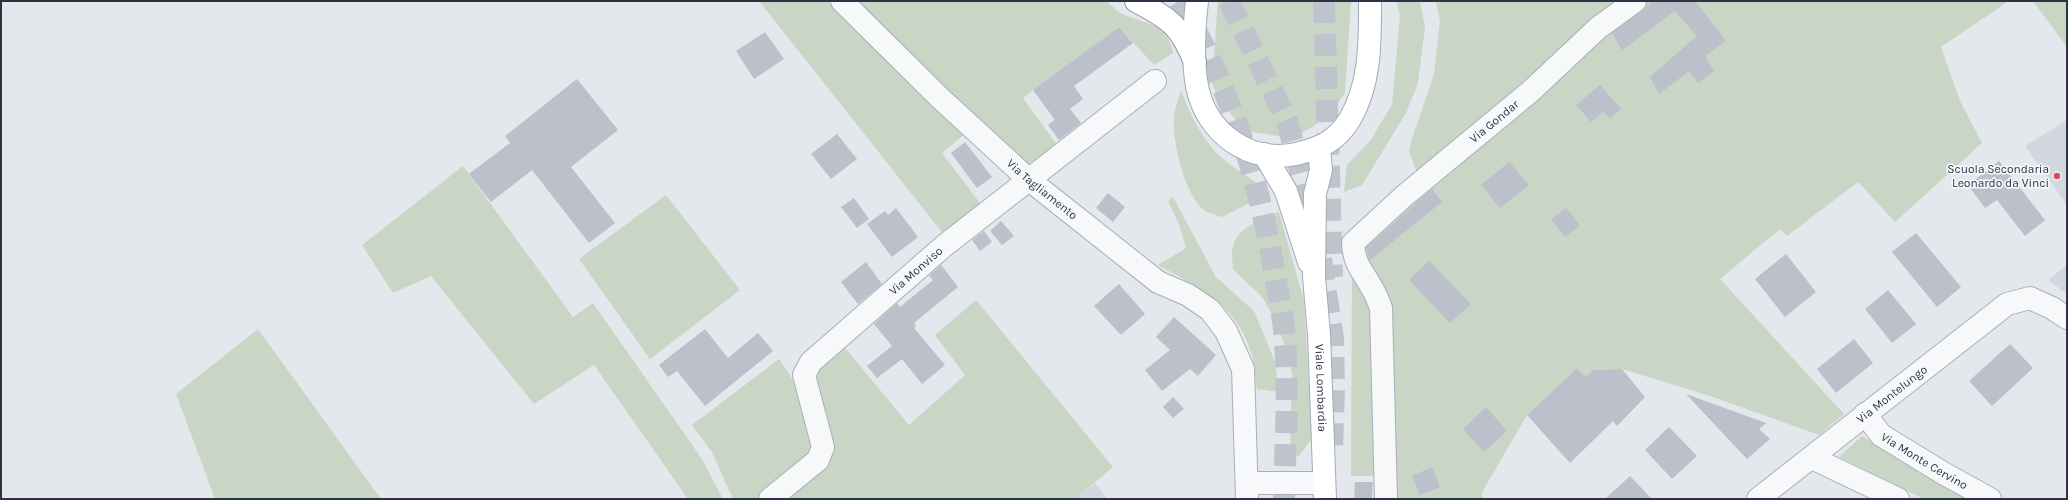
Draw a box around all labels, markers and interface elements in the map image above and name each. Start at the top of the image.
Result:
street label: Via Gondar [1467,97,1522,146]
street label: Via Tagliamento [1004,156,1080,223]
place label: Scuola Secondaria Leonardo da Vinci [1947,162,2049,190]
marker: Scuola Secondaria Leonardo da Vinci [2052,171,2062,181]
street label: Via Monviso [886,244,945,298]
street label: Viale Lombardia [1312,344,1330,432]
street label: Via Montelungo [1854,362,1930,426]
street label: Via Monte Cervino [1878,430,1970,492]

